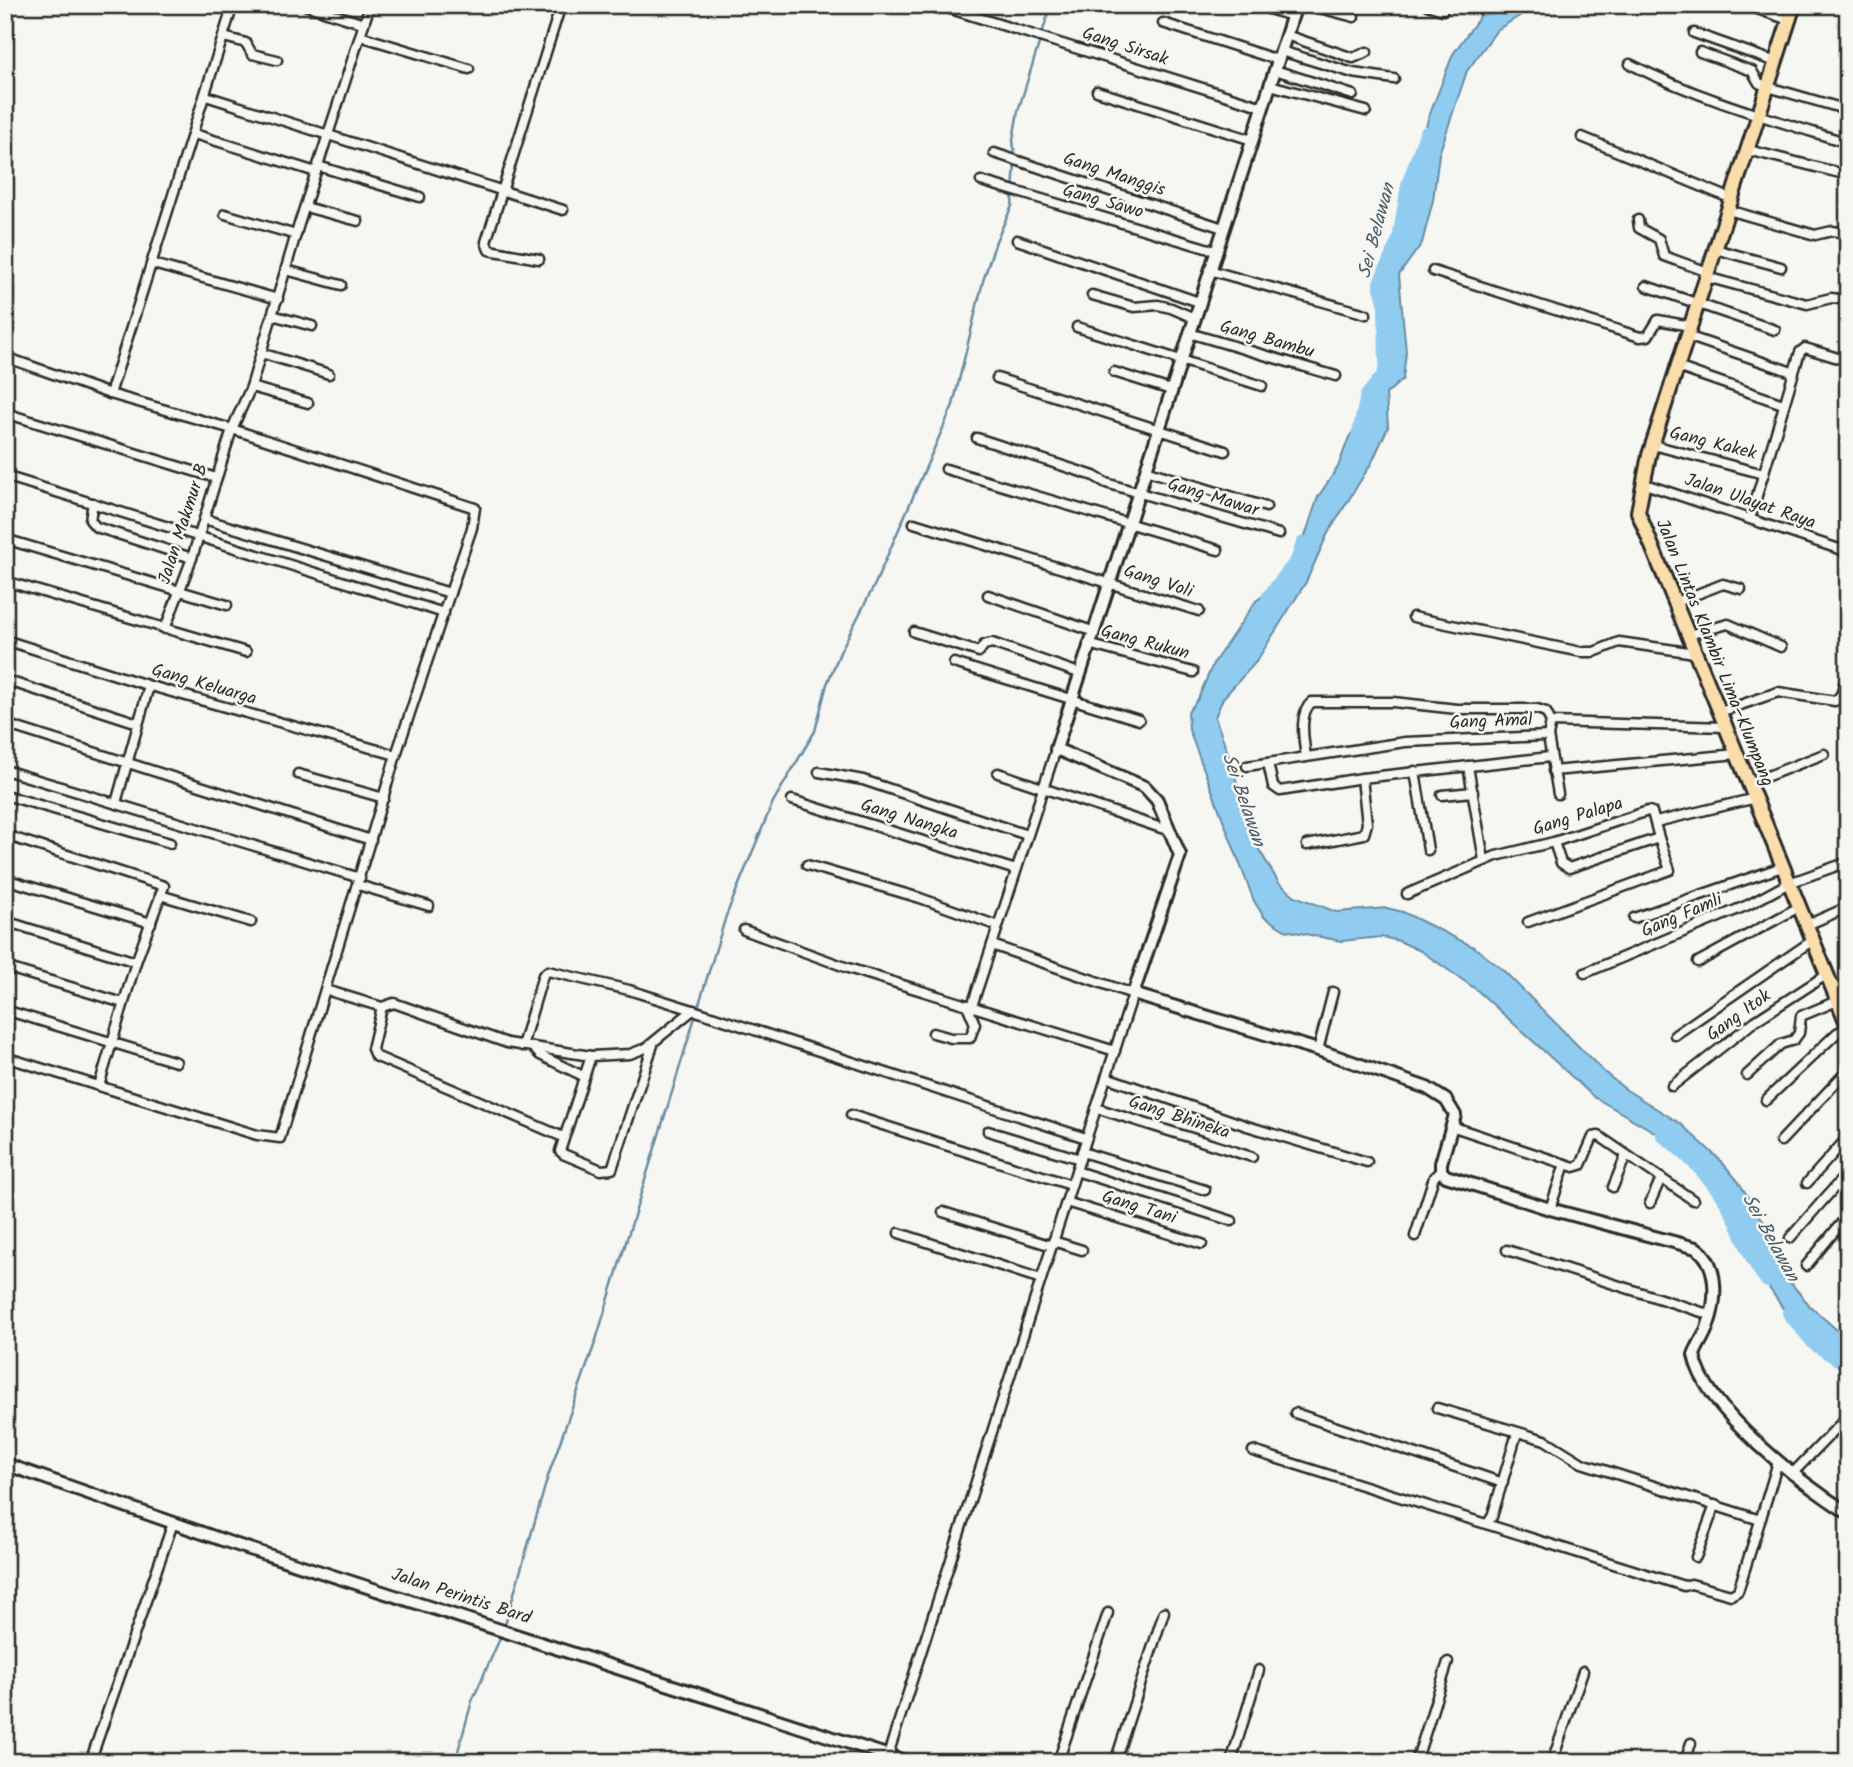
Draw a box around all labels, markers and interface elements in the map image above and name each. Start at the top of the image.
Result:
street label: Gang Sirsak [1078,19,1172,75]
street label: Gang Manggis [1059,145,1169,205]
street label: Gang Sawo [1059,177,1147,227]
water label: Sei Belawan [1350,179,1405,282]
street label: Gang Bambu [1216,313,1318,367]
street label: Gang Kakek [1666,419,1760,469]
street label: Jalan Makmur B [151,460,217,588]
street label: Jalan Ulayat Raya [1680,466,1820,538]
street label: Gang Mawar [1164,470,1263,526]
street label: Jalan Lintas Klambir Lima–Klumpang [1647,515,1781,791]
street label: Gang Voli [1120,557,1197,607]
street label: Gang Rukun [1097,617,1193,669]
street label: Gang Keluarga [148,656,260,714]
street label: Gang Amal [1449,706,1534,738]
water label: Sei Belawan [1213,749,1274,852]
street label: Gang Palapa [1529,790,1627,844]
street label: Gang Nangka [857,791,961,849]
street label: Gang Famli [1637,886,1728,946]
street label: Gang Itok [1701,982,1778,1049]
street label: Gang Bhineka [1125,1088,1233,1148]
street label: Gang Tani [1098,1183,1181,1233]
water label: Sei Belawan [1733,1188,1807,1289]
street label: Jalan Perintis Bard [387,1561,536,1634]

